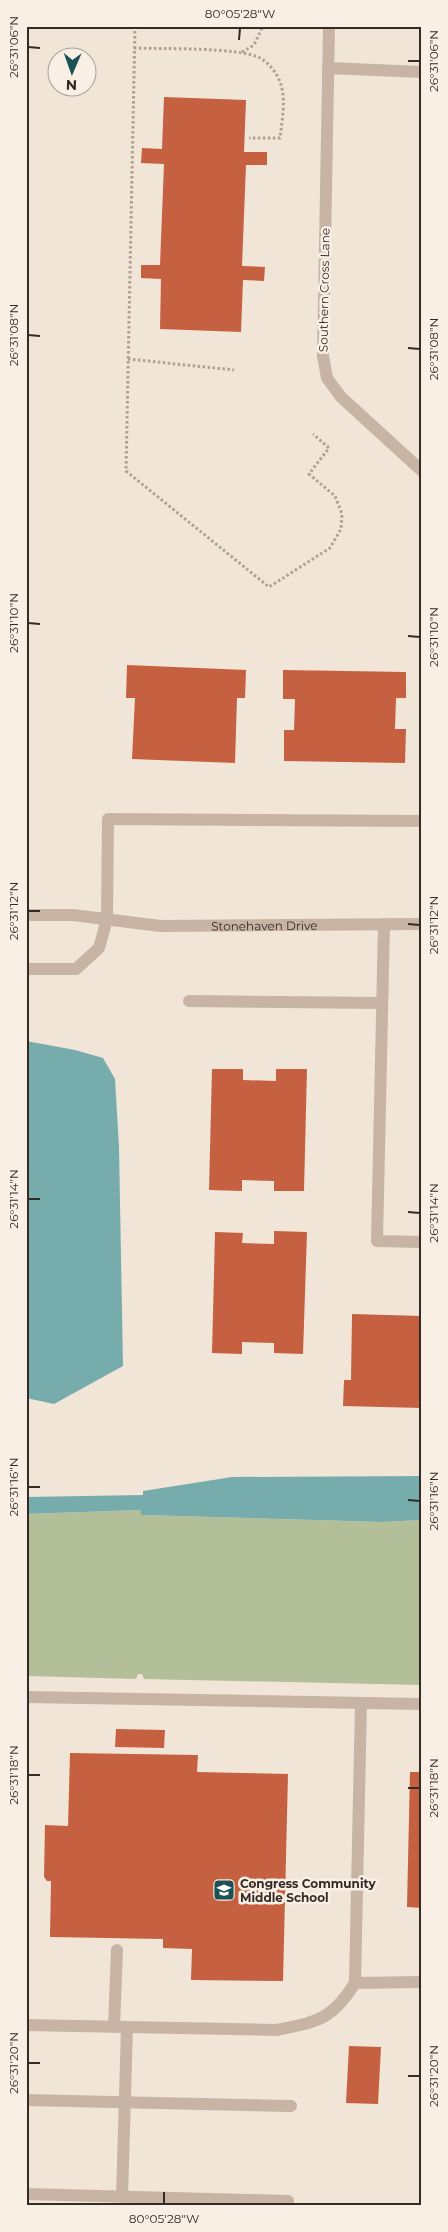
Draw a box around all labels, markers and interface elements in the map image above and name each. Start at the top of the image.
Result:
text: 80°05'28"W [205,6,275,21]
text: 26°31'06"N [6,16,21,78]
text: 26°31'06"N [426,30,441,92]
north arrow [48,48,98,98]
text: N [66,76,78,94]
street label: Southern Cross Lane [315,228,333,352]
text: 26°31'08"N [6,304,21,366]
text: 26°31'08"N [426,318,441,380]
text: 26°31'10"N [6,593,21,653]
text: 26°31'10"N [426,607,441,667]
text: 26°31'12"N [6,882,21,940]
text: 26°31'12"N [426,896,441,954]
street label: Stonehaven Drive [211,917,318,933]
text: 26°31'14"N [6,1169,21,1229]
text: 26°31'14"N [426,1183,441,1243]
text: 26°31'16"N [6,1458,21,1516]
text: 26°31'16"N [426,1472,441,1530]
text: 26°31'18"N [6,1745,21,1805]
text: 26°31'18"N [426,1758,441,1818]
place label: Congress Community Middle School [240,1876,376,1905]
school or university icon: Congress Community Middle School [212,1878,236,1902]
text: 26°31'20"N [6,2032,21,2094]
text: 26°31'20"N [426,2045,441,2107]
text: 80°05'28"W [129,2211,199,2226]

